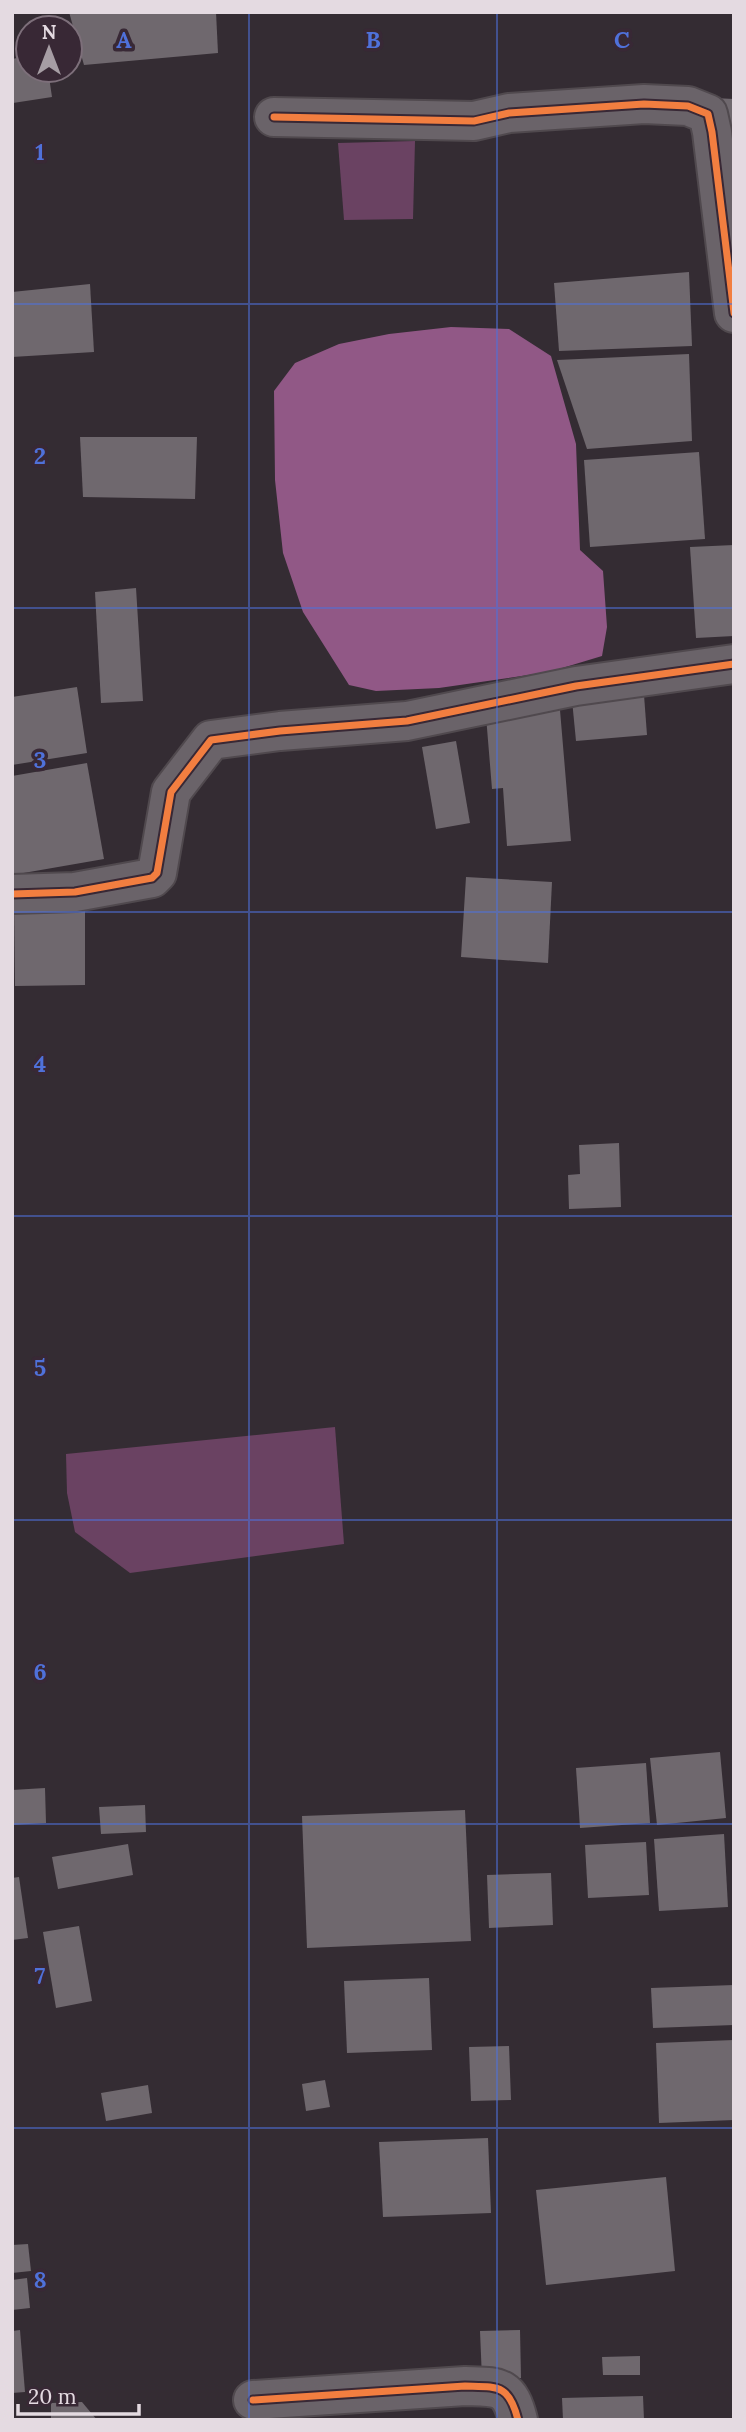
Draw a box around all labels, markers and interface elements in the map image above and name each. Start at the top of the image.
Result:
north arrow [14,14,84,84]
text: N [42,20,57,44]
text: A [116,25,132,54]
text: B [365,25,381,54]
text: C [614,25,630,54]
text: 1 [35,137,45,166]
text: 2 [34,441,46,470]
text: 3 [34,745,46,774]
text: 4 [34,1049,46,1078]
text: 5 [34,1353,46,1382]
text: 6 [33,1657,47,1686]
text: 7 [35,1961,46,1990]
text: 8 [33,2265,47,2294]
scale bar [18,2372,138,2416]
text: 20 m [28,2383,77,2410]

